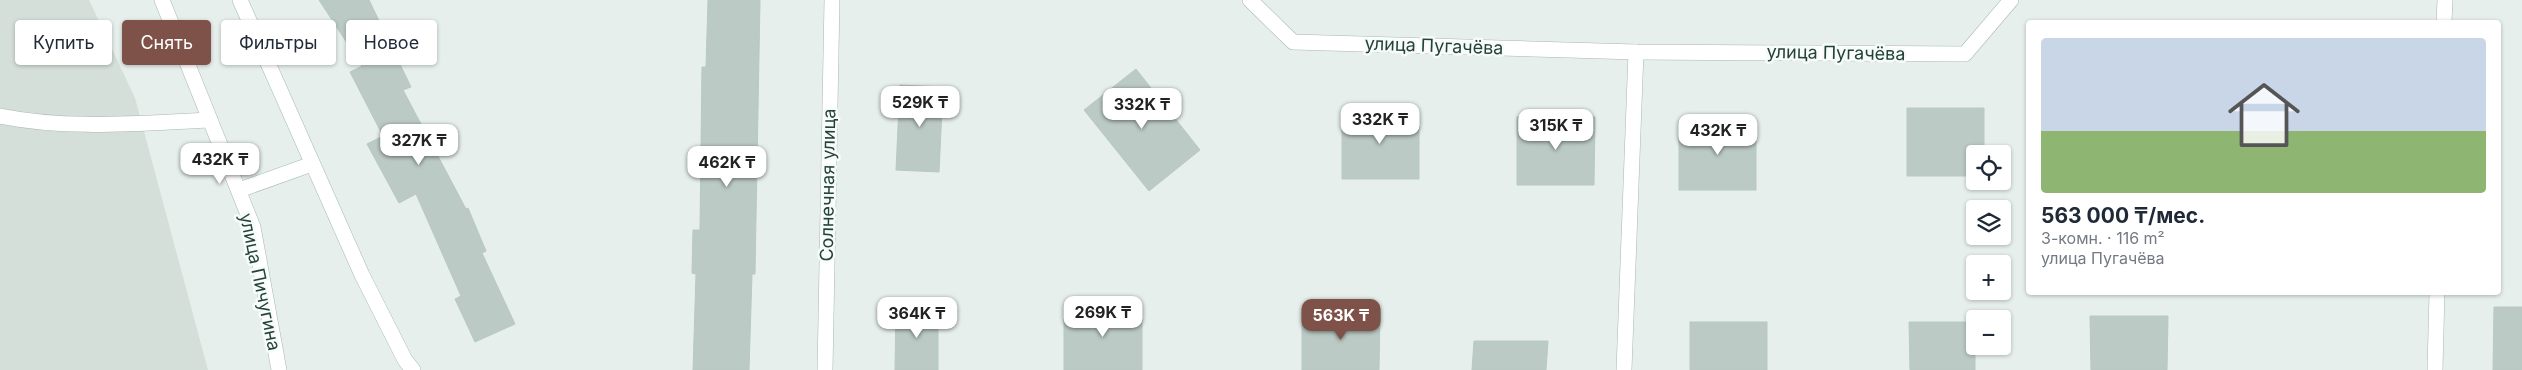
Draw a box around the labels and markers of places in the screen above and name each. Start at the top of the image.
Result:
pin: 529K ₸ [879,86,961,128]
pin: 332K ₸ [1101,88,1183,130]
pin: 332K ₸ [1339,102,1421,145]
pin: 315K ₸ [1515,108,1597,151]
pin: 432K ₸ [1677,114,1759,156]
pin: 327K ₸ [378,124,460,166]
pin: 432K ₸ [179,142,261,185]
pin: 462K ₸ [686,146,768,188]
pin: 364K ₸ [876,296,958,339]
pin: 269K ₸ [1062,296,1144,338]
pin: 563K ₸ [1300,298,1382,341]

